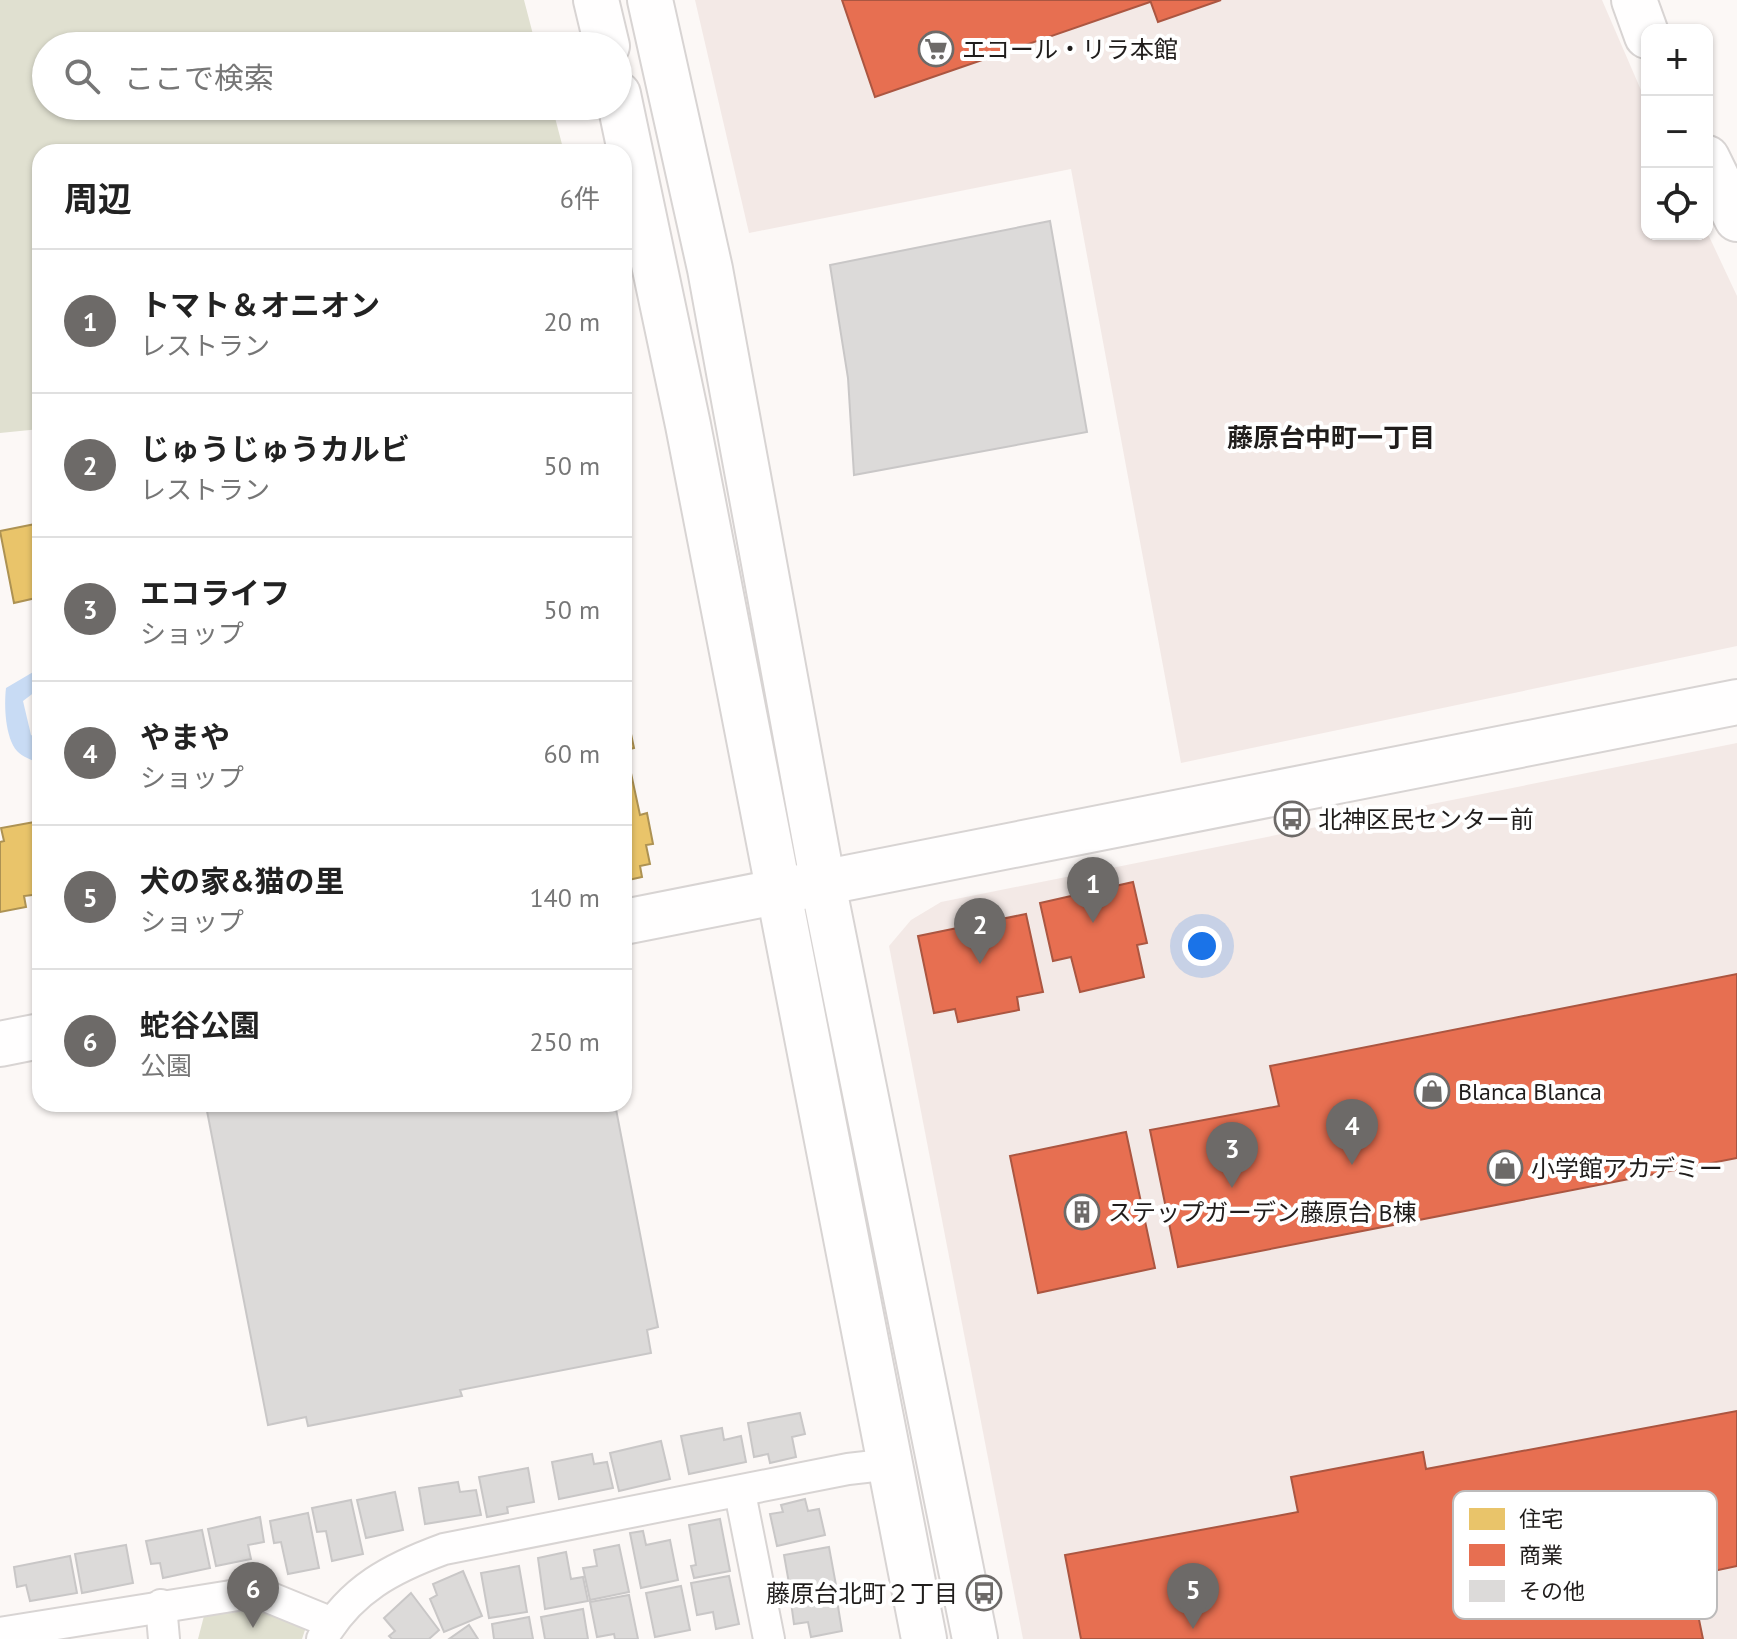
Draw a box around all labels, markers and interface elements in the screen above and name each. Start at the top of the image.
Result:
map controls [1641,24,1713,240]
button: + [1641,24,1713,96]
supermarket icon: エコール・リラ本館 [917,30,955,68]
search box [32,32,632,120]
place label: エコール・リラ本館 [962,34,1178,65]
icon: search [60,54,104,98]
text: ここで検索 [124,58,274,97]
button: − [1641,96,1713,168]
button: locate [1641,168,1713,240]
text: 周辺 [64,176,132,220]
text: 6件 [560,182,600,215]
text: トマト＆オニオン [140,285,380,324]
text: 1 [83,305,97,338]
text: 20 m [544,305,600,338]
text: レストラン [140,329,270,362]
district label: 藤原台中町一丁目 [1227,421,1435,454]
text: じゅうじゅうカルビ [140,429,410,468]
text: 2 [83,449,97,482]
text: 50 m [544,449,600,482]
text: レストラン [140,473,270,506]
text: エコライフ [140,573,290,612]
text: 3 [83,593,97,626]
text: 50 m [544,593,600,626]
text: ショップ [140,617,244,650]
text: やまや [140,717,230,756]
text: 4 [83,737,97,770]
text: 60 m [544,737,600,770]
text: ショップ [140,761,244,794]
bus stop icon: 北神区民センター前 [1273,800,1311,838]
place label: 北神区民センター前 [1318,804,1534,835]
pin: 1 [1067,857,1119,923]
text: 犬の家&猫の里 [140,861,344,900]
text: 5 [83,881,97,914]
text: 140 m [529,881,600,914]
pin: 2 [954,898,1006,964]
text: ショップ [140,905,244,938]
your location [1182,926,1222,966]
text: 蛇谷公園 [140,1005,260,1044]
text: 6 [83,1025,97,1058]
text: 250 m [529,1025,600,1058]
text: 公園 [140,1049,192,1082]
shop icon: Blanca Blanca [1413,1072,1451,1110]
place label: Blanca Blanca [1458,1076,1602,1107]
pin: 4 [1326,1099,1378,1165]
pin: 3 [1206,1122,1258,1188]
shop icon: 小学館アカデミー [1486,1149,1524,1187]
place label: 小学館アカデミー [1531,1153,1723,1184]
building icon: ステップガーデン藤原台 B棟 [1063,1193,1101,1231]
place label: ステップガーデン藤原台 B棟 [1108,1197,1416,1228]
legend [1453,1491,1717,1619]
text: 住宅 [1519,1505,1563,1533]
text: 商業 [1519,1541,1563,1569]
pin: 6 [227,1562,279,1628]
pin: 5 [1167,1563,1219,1629]
bus stop icon: 藤原台北町２丁目 [965,1574,1003,1612]
text: その他 [1519,1577,1585,1605]
place label: 藤原台北町２丁目 [766,1578,958,1609]

